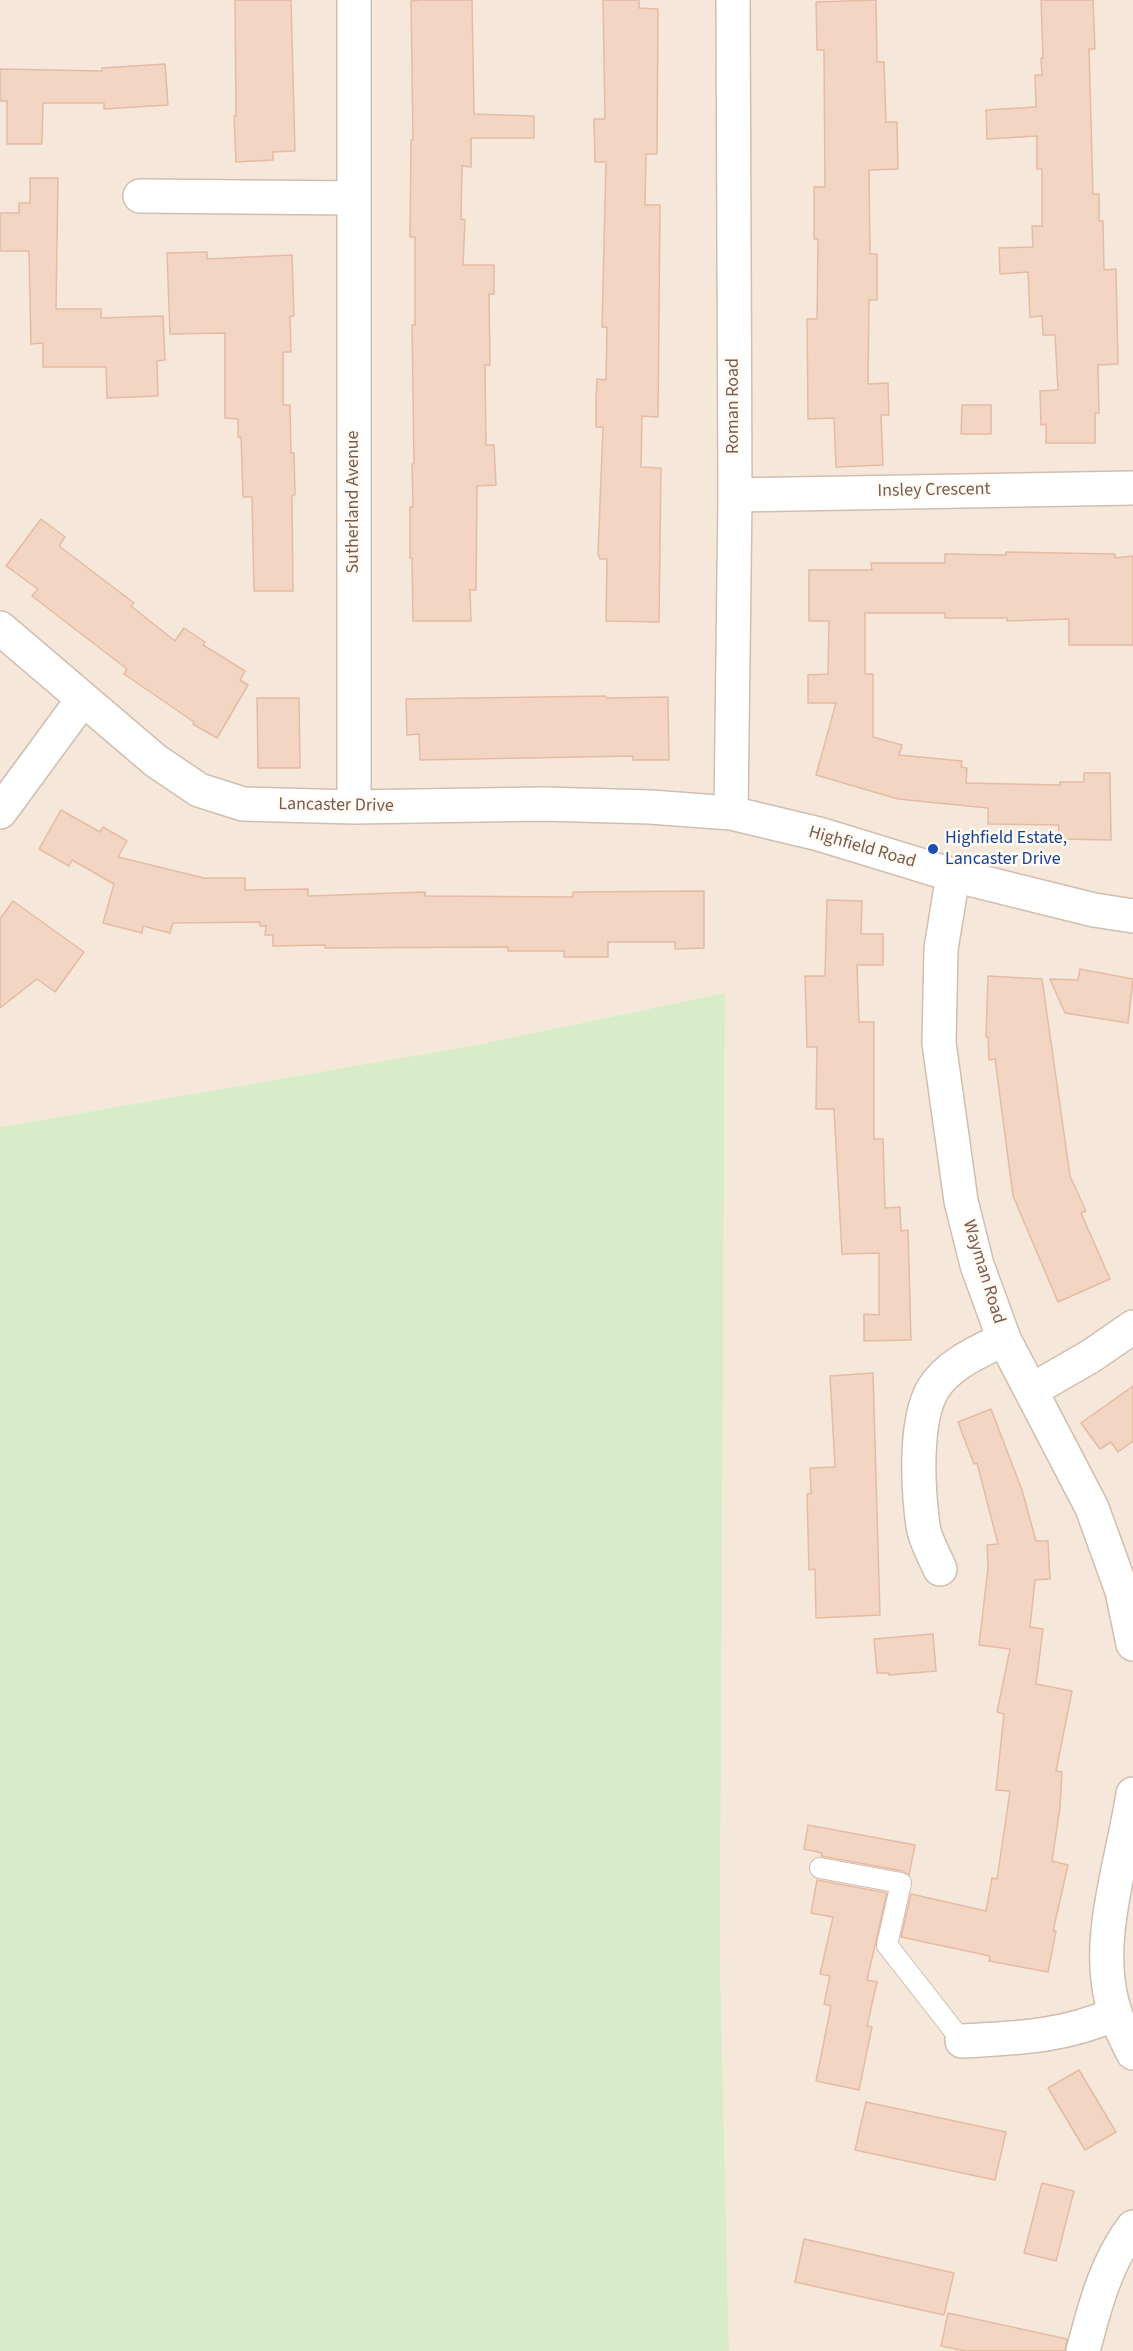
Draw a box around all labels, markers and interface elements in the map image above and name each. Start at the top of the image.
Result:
street label: Roman Road [723,358,745,454]
street label: Sutherland Avenue [343,430,365,574]
street label: Insley Crescent [877,479,991,503]
street label: Lancaster Drive [278,794,394,818]
street label: Highfield Road [806,822,918,874]
place label: Highfield Estate, Lancaster Drive [945,828,1067,870]
marker: Highfield Estate, Lancaster Drive [926,842,940,856]
street label: Wayman Road [957,1217,1009,1327]

